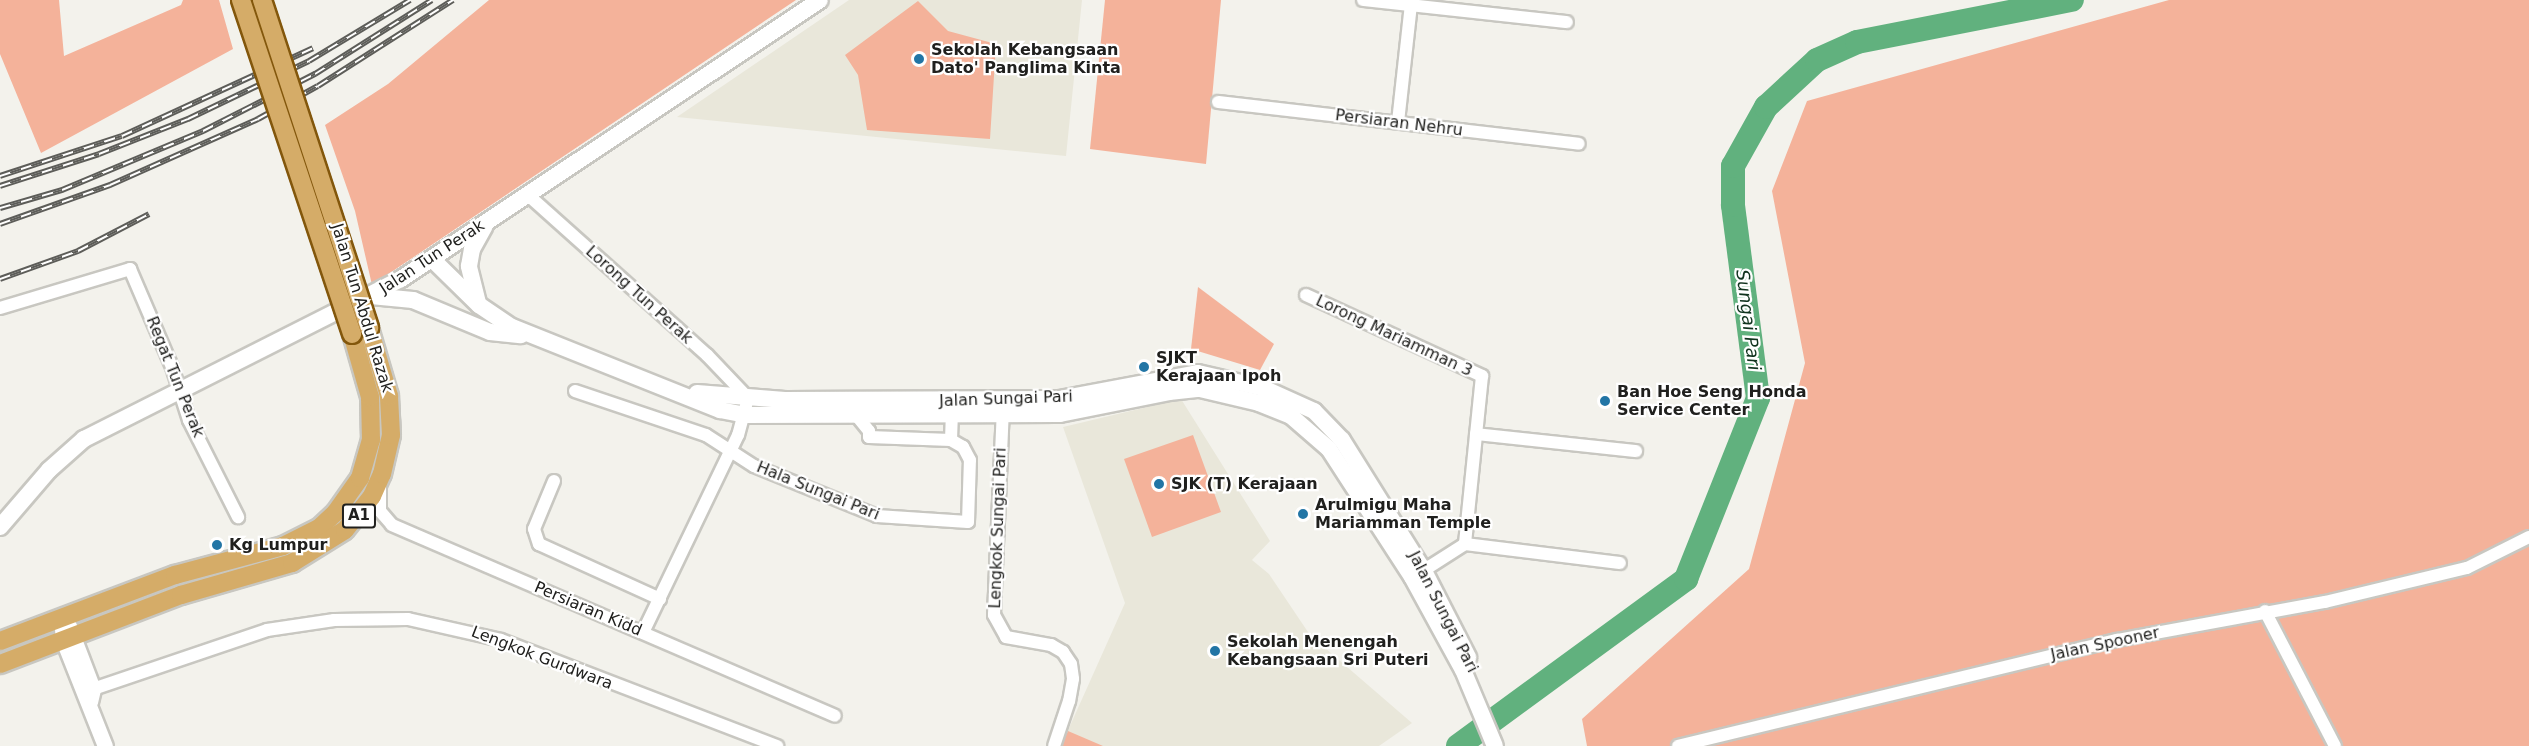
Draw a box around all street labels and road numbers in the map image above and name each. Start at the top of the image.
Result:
street label: Persiaran Nehru [1334,106,1464,140]
street label: Jalan Tun Perak [376,216,488,298]
street label: Jalan Tun Abdul Razak [327,221,397,395]
street label: Lorong Tun Perak [582,242,696,348]
street label: Lorong Mariamman 3 [1313,291,1475,381]
street label: Regat Tun Perak [142,314,208,440]
street label: Jalan Sungai Pari [939,387,1073,411]
street label: Lengkok Sungai Pari [986,447,1010,609]
street label: Hala Sungai Pari [754,458,882,524]
road number: A1 [341,504,377,528]
street label: Jalan Sungai Pari [1404,548,1482,676]
street label: Persiaran Kidd [531,578,645,640]
street label: Lengkok Gurdwara [469,622,615,694]
street label: Jalan Spooner [2049,623,2161,665]

